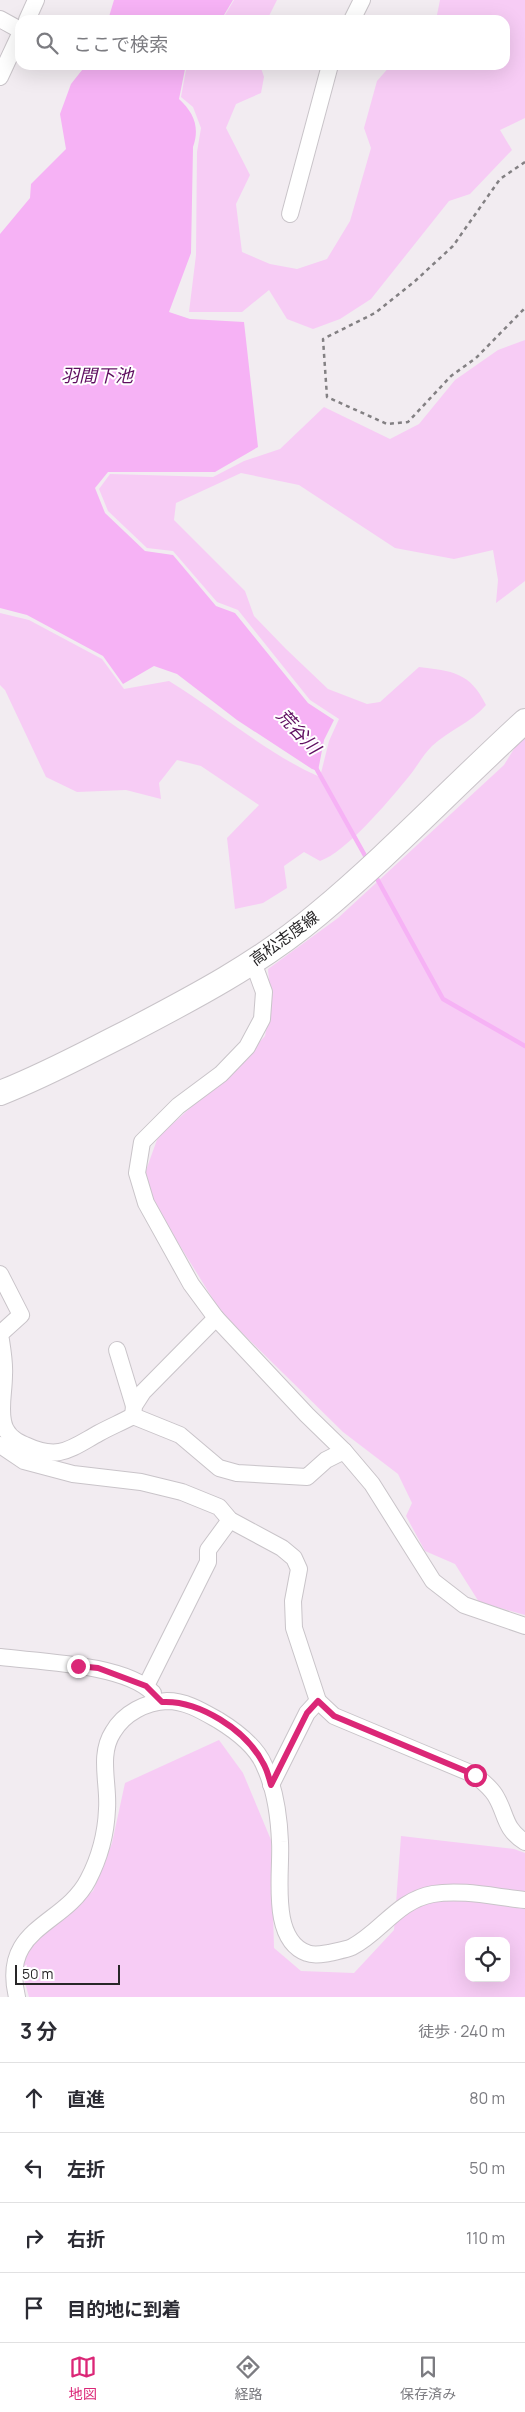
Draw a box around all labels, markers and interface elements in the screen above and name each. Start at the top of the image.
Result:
search box [15,15,510,70]
icon: search [33,29,61,57]
text: ここで検索 [73,31,168,57]
water label: 羽間下池 [61,363,135,387]
water label: 荒谷川 [272,703,328,760]
street label: 高松志度線 [245,906,323,970]
route end [67,1655,90,1678]
route start [464,1764,487,1787]
map controls [465,1937,510,1982]
button: locate [465,1937,510,1982]
scale bar [15,1962,120,1985]
text: 50 m [22,1964,53,1983]
text: 3 分 [20,2017,57,2045]
text: 徒歩 · 240 m [418,2020,505,2042]
icon: ahead [20,2084,48,2112]
text: 直進 [67,2086,105,2112]
text: 80 m [469,2087,505,2109]
icon: left [20,2154,48,2182]
text: 左折 [67,2156,105,2182]
text: 50 m [469,2157,505,2179]
icon: right [20,2224,48,2252]
text: 右折 [67,2226,105,2252]
text: 110 m [466,2227,505,2249]
icon: arrive [20,2294,48,2322]
text: 目的地に到着 [67,2296,181,2322]
tab: 地図 [69,2353,97,2403]
tab: 経路 [234,2353,262,2403]
tab: 保存済み [400,2353,456,2403]

